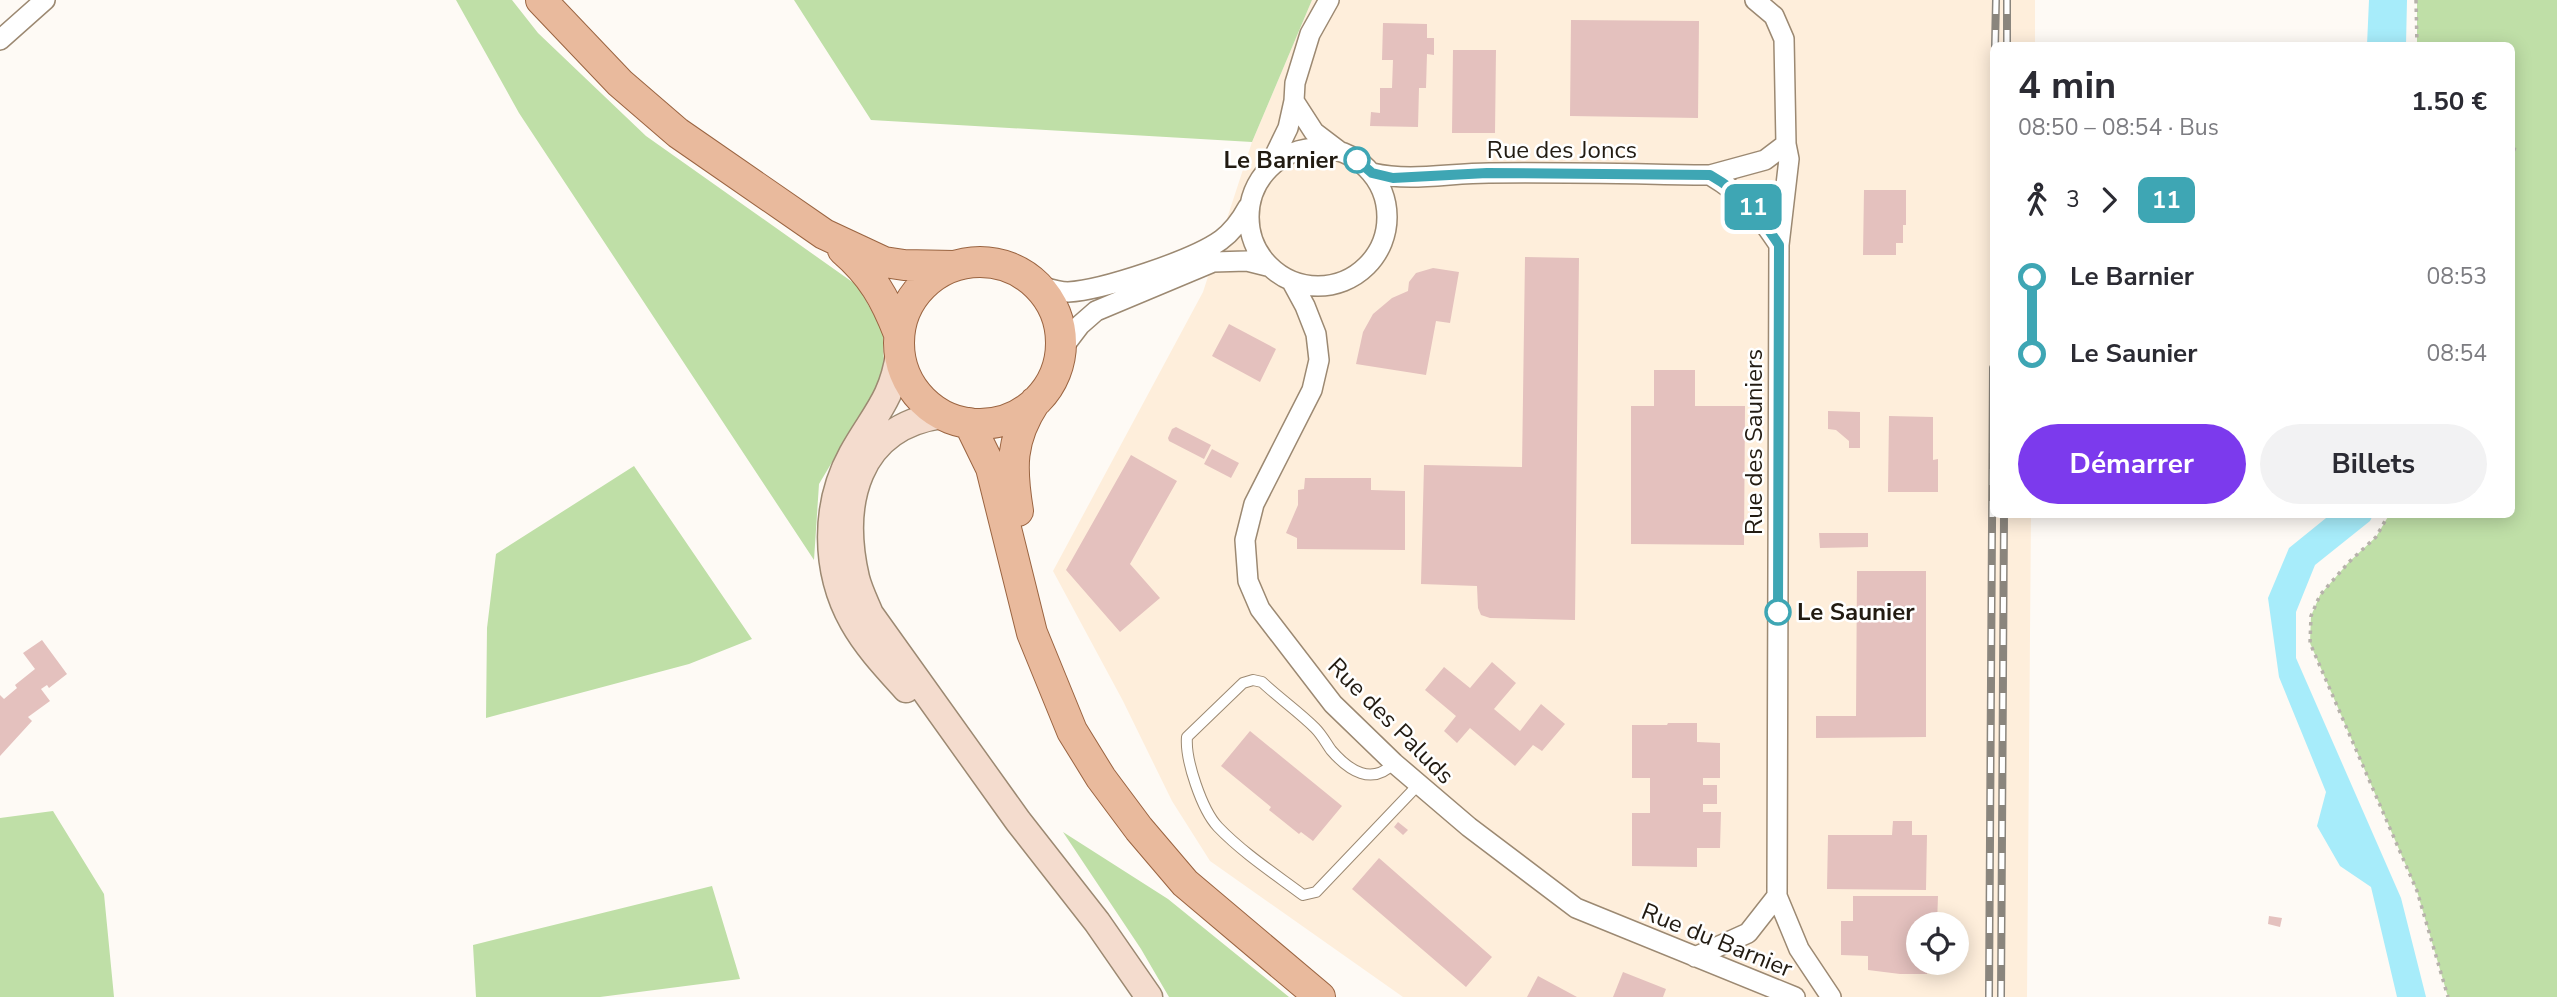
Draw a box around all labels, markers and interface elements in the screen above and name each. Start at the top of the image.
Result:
text: 4 min [2018,60,2116,111]
text: 1.50 € [2411,84,2487,119]
text: 08:50 – 08:54 · Bus [2018,112,2219,143]
street label: Rue des Joncs [1487,134,1637,166]
place label: Le Barnier [1224,144,1339,176]
marker: Le Barnier [1344,147,1370,173]
icon: walk [2018,181,2056,219]
icon: forward [2090,181,2128,219]
line badge: 11 [1722,184,1784,230]
text: 3 [2066,184,2080,215]
text: 11 [2152,184,2181,216]
text: 11 [1739,191,1767,223]
text: Le Barnier [2070,259,2194,294]
text: 08:53 [2427,261,2487,292]
text: Le Saunier [2070,336,2197,371]
text: 08:54 [2427,338,2487,369]
street label: Rue des Sauniers [1738,349,1770,535]
button: Démarrer [2018,424,2246,504]
button: Billets [2260,424,2487,504]
place label: Le Saunier [1797,596,1915,628]
marker: Le Saunier [1765,599,1791,625]
street label: Rue des Paluds [1321,651,1461,791]
street label: Rue du Barnier [1637,895,1798,985]
map controls [1906,912,1969,975]
button: locate [1906,912,1969,975]

